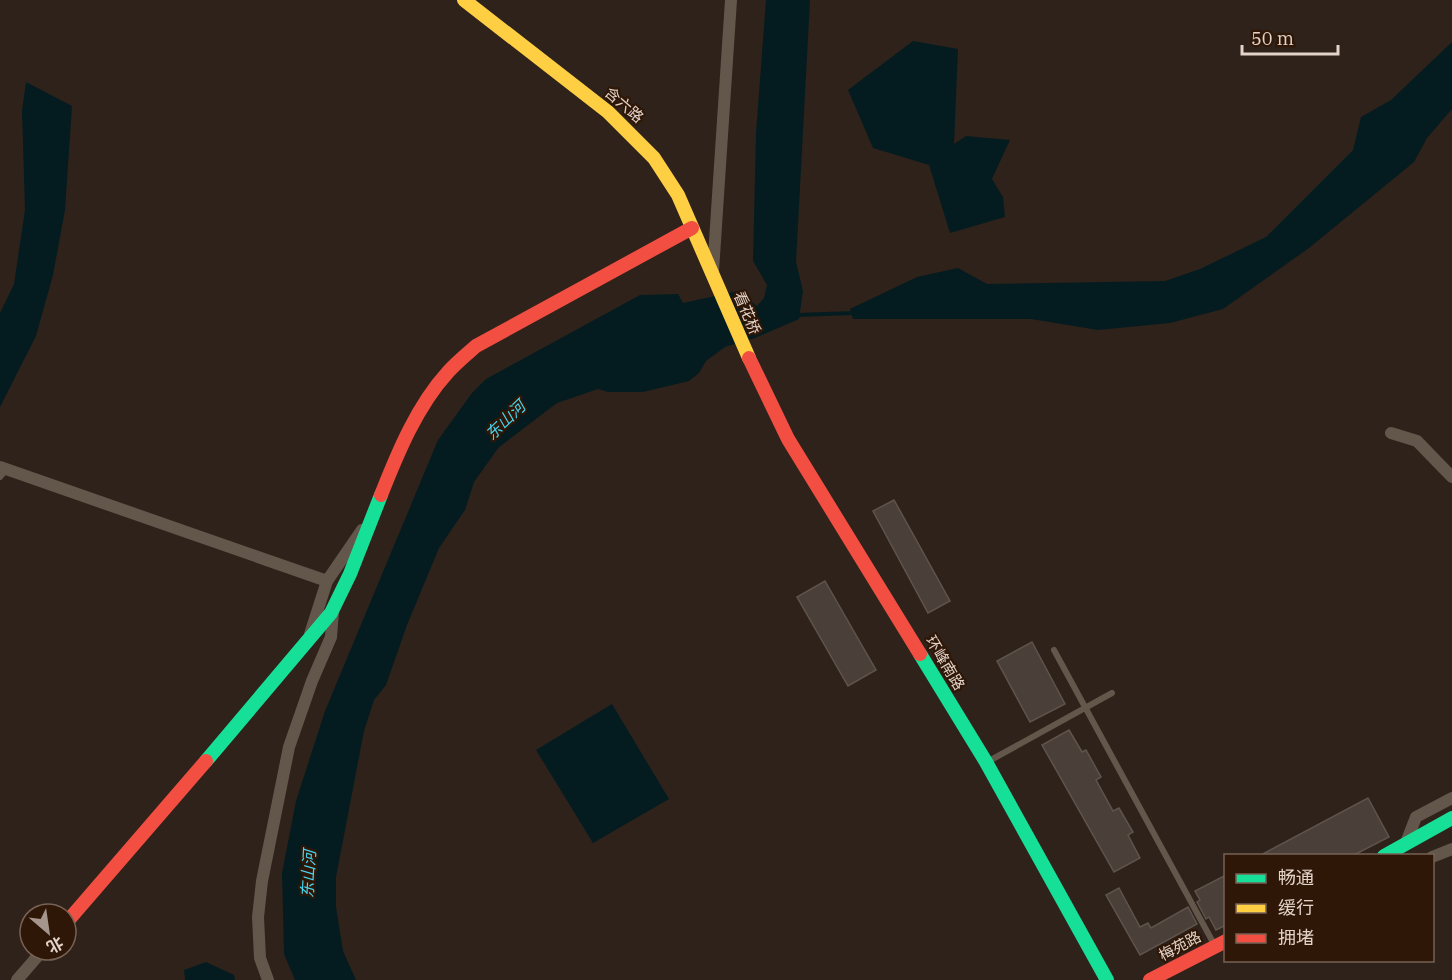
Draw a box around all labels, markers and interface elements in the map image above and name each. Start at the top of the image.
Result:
scale bar [1242,18,1338,56]
text: 50 m [1251,27,1294,50]
street label: 含六路 [601,83,648,127]
street label: 看花桥 [730,288,765,337]
water label: 东山河 [481,394,531,444]
street label: 环峰南路 [922,632,969,693]
water label: 东山河 [297,847,319,898]
legend [1224,854,1434,962]
text: 畅通 [1278,866,1314,889]
text: 缓行 [1278,896,1314,919]
north arrow [18,902,78,962]
text: 拥堵 [1278,926,1314,949]
street label: 梅苑路 [1155,927,1204,965]
text: 北 [43,932,67,958]

